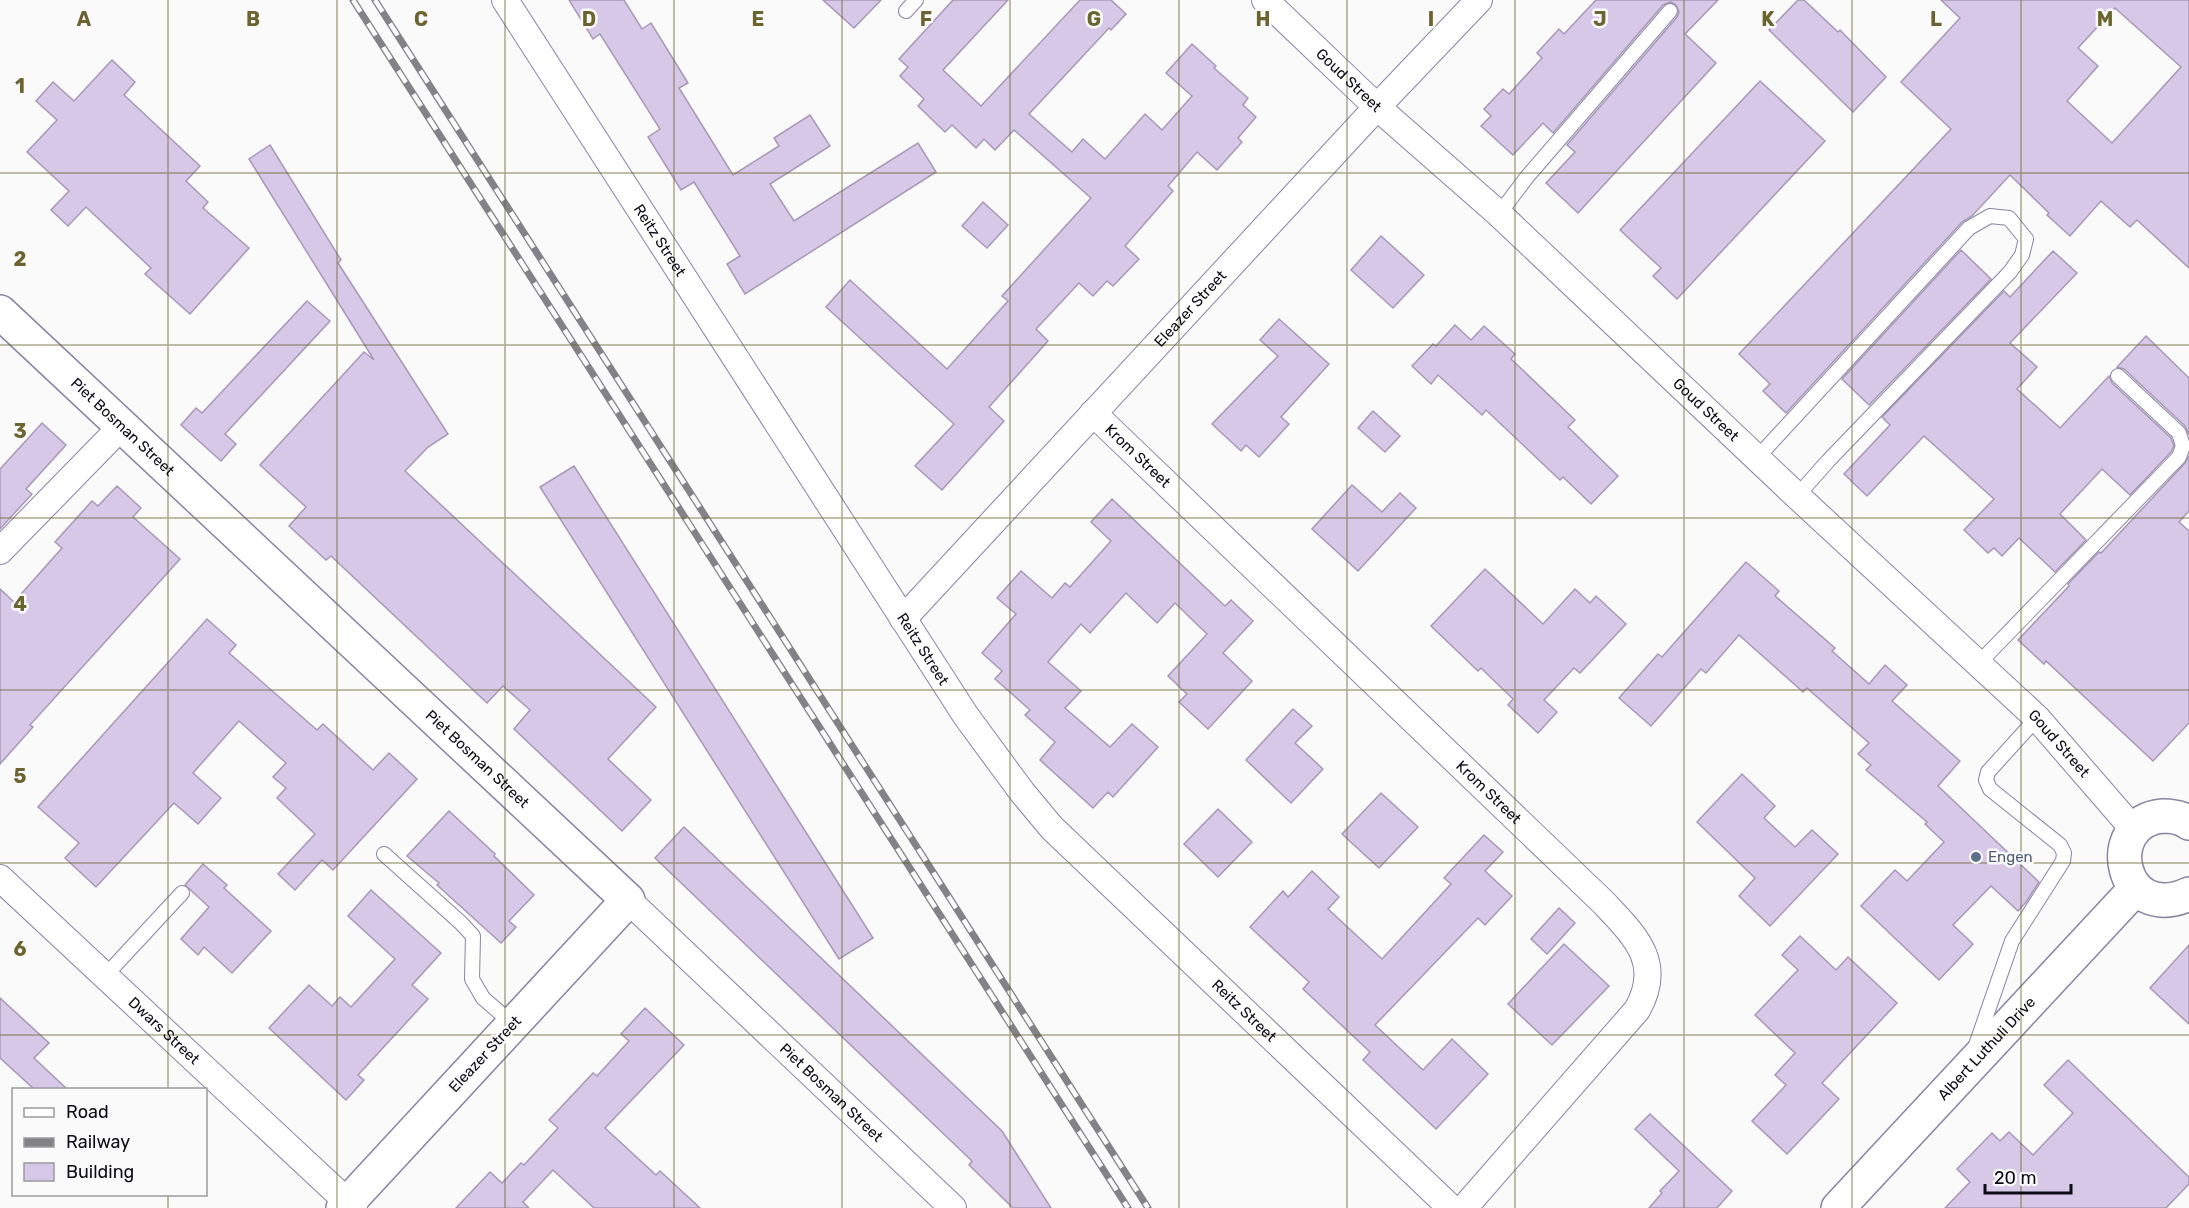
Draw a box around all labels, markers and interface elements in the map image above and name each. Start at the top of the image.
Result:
text: A [77,7,92,31]
text: B [246,7,260,31]
text: C [414,7,428,31]
text: D [582,7,596,31]
text: E [752,7,764,31]
text: F [920,7,932,31]
text: G [1087,7,1101,31]
text: H [1256,7,1270,31]
text: I [1428,7,1434,31]
text: J [1593,7,1607,31]
text: K [1761,7,1775,31]
text: L [1930,7,1942,31]
text: M [2097,7,2113,31]
street label: Goud Street [1312,45,1385,116]
text: 1 [15,74,25,98]
street label: Reitz Street [630,201,690,280]
text: 2 [14,247,27,271]
street label: Eleazer Street [1151,266,1230,351]
street label: Piet Bosman Street [67,374,178,480]
street label: Goud Street [1669,374,1743,445]
text: 3 [13,419,27,443]
street label: Krom Street [1101,420,1174,491]
text: 4 [13,592,27,616]
street label: Reitz Street [893,610,953,689]
street label: Piet Bosman Street [422,706,533,812]
street label: Goud Street [2025,706,2093,781]
street label: Krom Street [1452,757,1525,828]
text: 5 [14,764,27,788]
place label: Engen [1988,848,2033,866]
marker: Engen [1969,850,1983,864]
text: 6 [13,937,27,961]
street label: Reitz Street [1208,976,1280,1046]
street label: Dwars Street [124,993,203,1068]
street label: Albert Luthuli Drive [1934,993,2039,1104]
street label: Eleazer Street [445,1012,525,1096]
street label: Piet Bosman Street [776,1040,887,1146]
legend [12,1088,207,1196]
text: Road [66,1101,109,1123]
text: Railway [66,1131,130,1153]
scale bar [1985,1157,2070,1195]
text: Building [66,1161,134,1183]
text: 20 m [1994,1167,2036,1189]

